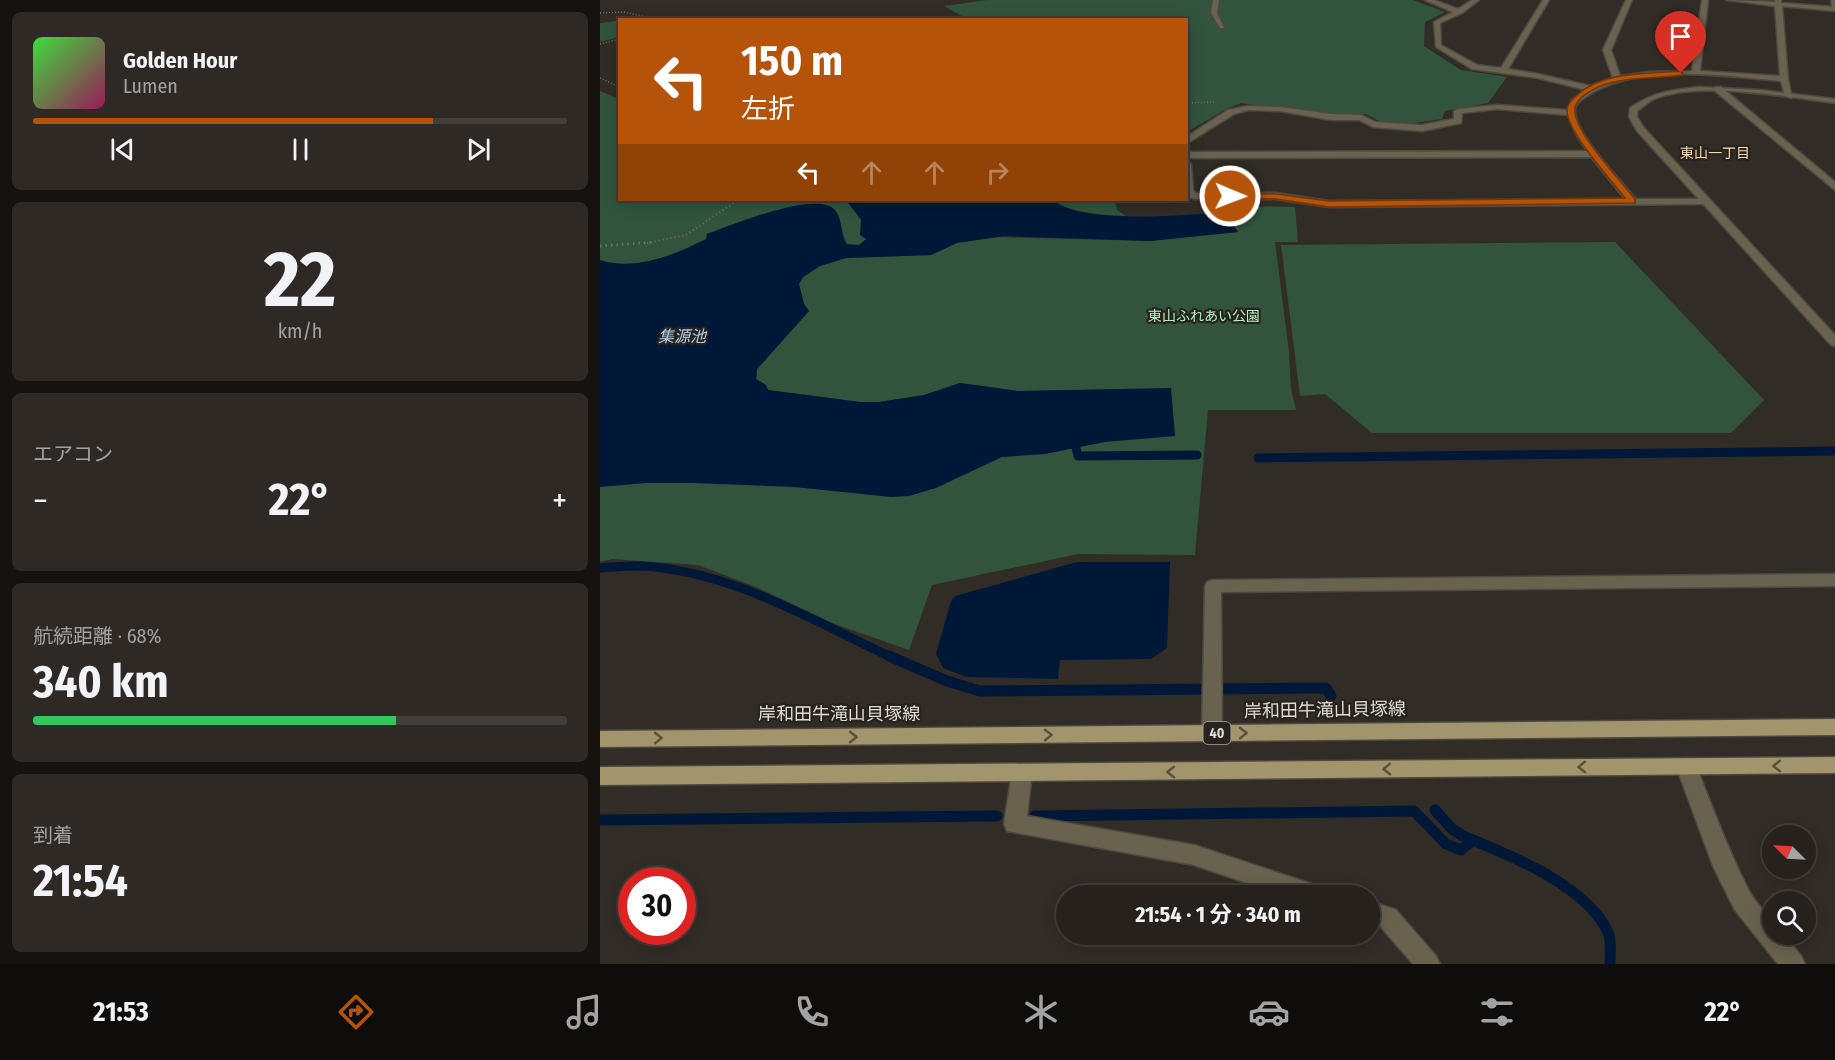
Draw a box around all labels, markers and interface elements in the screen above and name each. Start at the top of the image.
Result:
pin [1655,11,1706,73]
icon: arrive [1664,20,1697,53]
text: 150 m [741,36,843,86]
icon: left [642,42,720,120]
text: Golden Hour [123,47,237,74]
text: Lumen [123,74,178,98]
text: 左折 [741,93,795,125]
icon: previous [106,133,139,166]
icon: pause [284,133,317,166]
icon: next [462,133,495,166]
district label: 東山一丁目 [1680,145,1750,162]
icon: left [792,156,825,189]
icon: ahead [855,156,888,189]
icon: ahead [918,156,951,189]
icon: right [981,156,1014,189]
position arrow [1198,164,1262,228]
text: 22 [264,233,336,327]
park label: 東山ふれあい公園 [1148,308,1260,325]
text: km/h [278,319,322,343]
water label: 集源池 [658,327,708,346]
text: エアコン [33,442,113,466]
text: 22° [269,473,331,527]
text: − [33,481,48,521]
text: + [552,481,567,521]
text: 航続距離 · 68% [33,624,162,648]
text: 340 km [33,655,169,709]
street label: 岸和田牛滝山貝塚線 [1244,698,1406,722]
street label: 岸和田牛滝山貝塚線 [758,703,920,725]
road number: 40 [1204,722,1230,744]
one-way arrow [1239,727,1248,739]
one-way arrow [1044,729,1053,741]
one-way arrow [849,731,858,743]
one-way arrow [654,732,663,744]
one-way arrow [1772,759,1781,772]
one-way arrow [1577,761,1586,773]
one-way arrow [1382,763,1391,775]
one-way arrow [1166,766,1175,778]
text: 到着 [33,823,73,847]
north arrow [1762,825,1816,879]
map controls [1762,825,1816,945]
text: 21:54 [33,854,128,908]
speed limit sign: 30 [618,867,696,945]
button: search [1762,891,1816,945]
text: 21:54 · 1 分 · 340 m [1135,901,1301,928]
icon: directions [335,991,377,1033]
icon: music [563,991,605,1033]
icon: phone [791,991,833,1033]
icon: climate [1020,991,1062,1033]
icon: car [1248,991,1290,1033]
icon: filters [1476,991,1518,1033]
text: 21:53 [93,996,149,1028]
text: 22° [1704,996,1742,1028]

